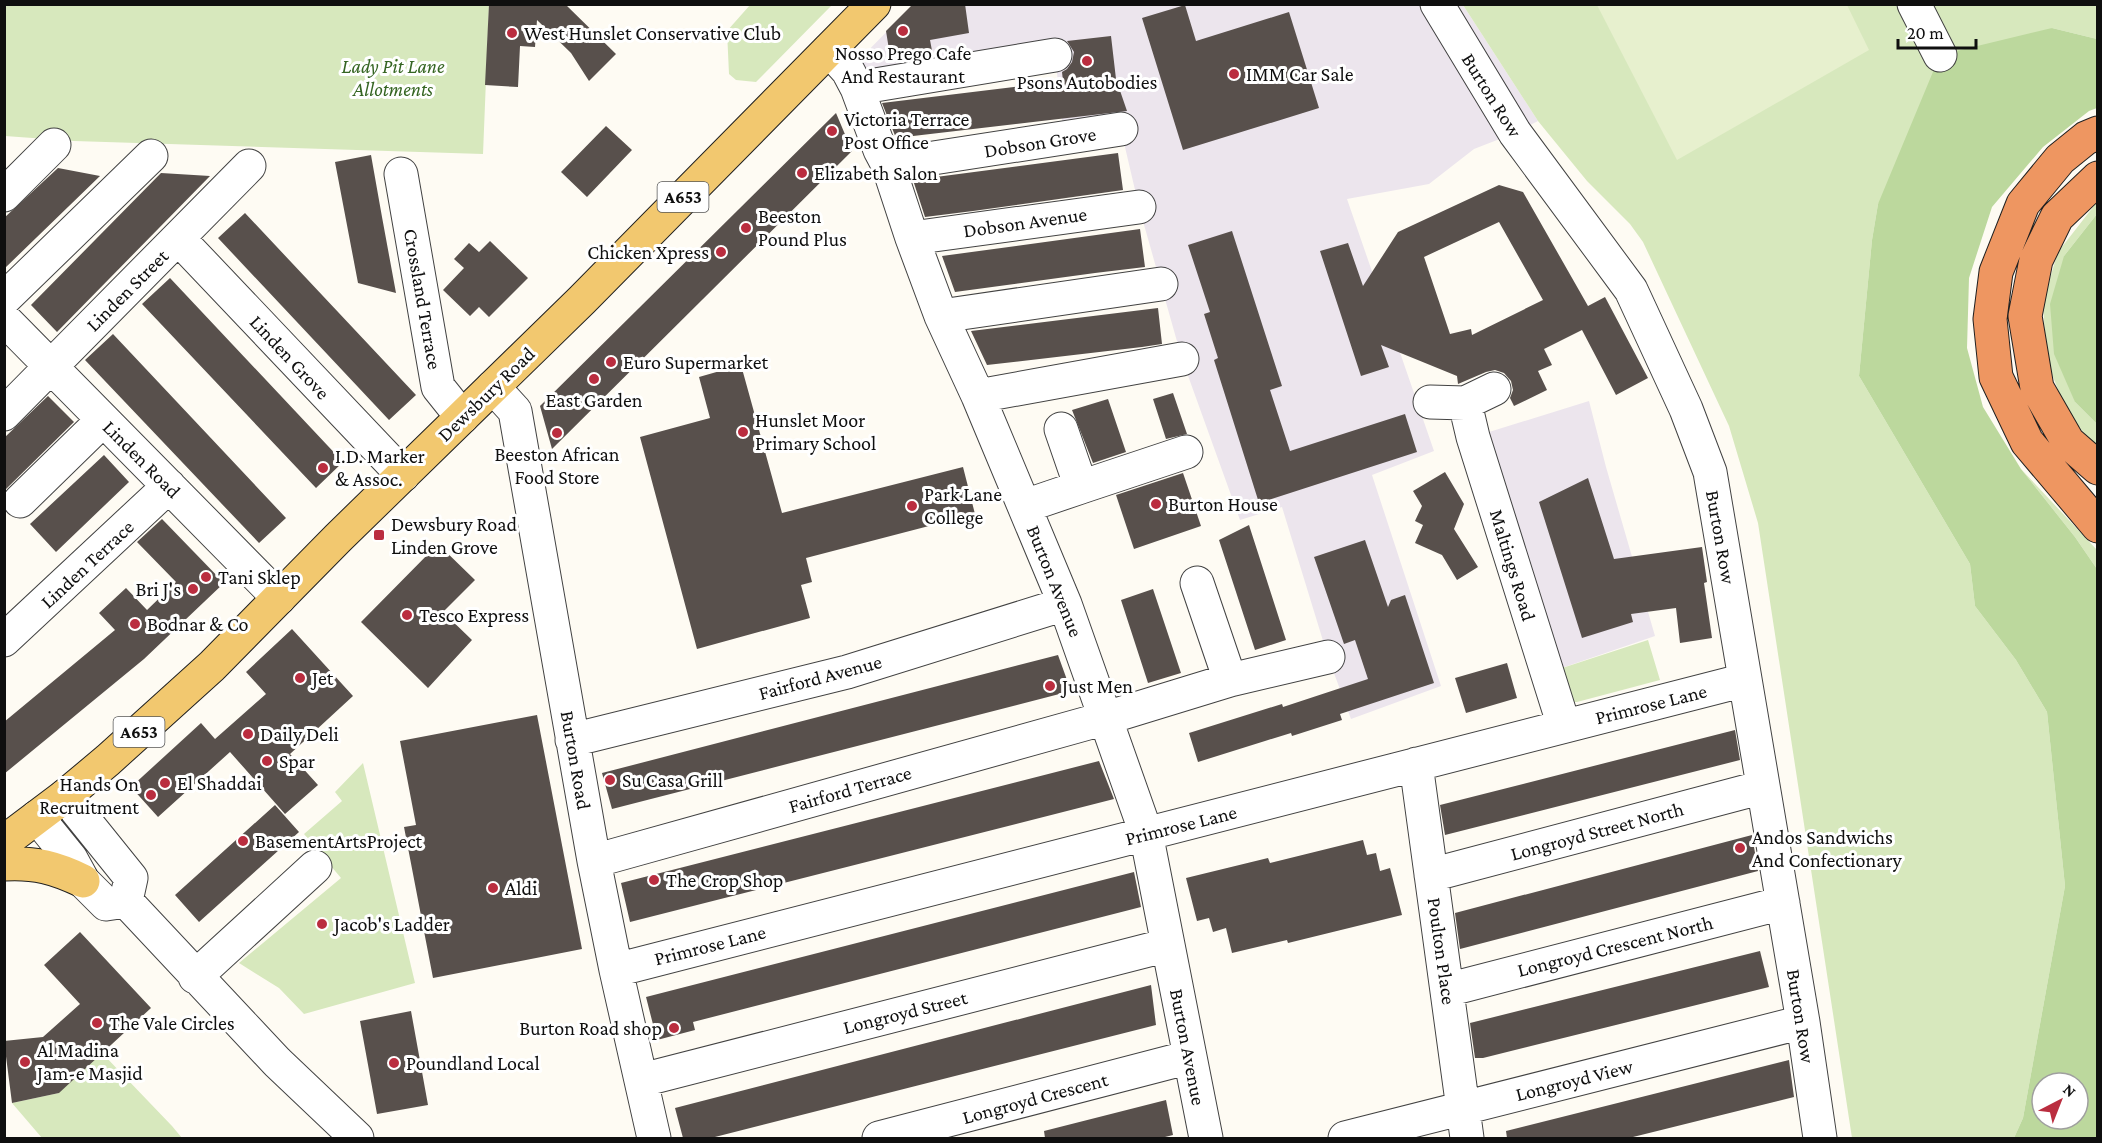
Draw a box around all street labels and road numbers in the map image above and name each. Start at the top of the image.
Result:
street label: Burton Row [1458,49,1527,141]
street label: Dobson Grove [983,122,1098,162]
road number: A653 [658,182,708,212]
street label: Dobson Avenue [962,202,1088,242]
street label: Crossland Terrace [400,227,446,371]
street label: Linden Street [82,244,173,335]
street label: Linden Grove [246,310,335,404]
street label: Dewsbury Road [433,342,540,446]
street label: Linden Road [99,416,186,503]
street label: Burton Row [1702,488,1740,586]
street label: Maltings Road [1485,507,1541,624]
street label: Linden Terrace [36,515,138,613]
street label: Burton Avenue [1023,522,1087,640]
street label: Fairford Avenue [756,650,884,704]
street label: Primrose Lane [1593,679,1709,728]
street label: Burton Road [556,709,596,812]
road number: A653 [114,717,164,747]
street label: Fairford Terrace [786,761,914,817]
street label: Longroyd Street North [1508,797,1686,866]
street label: Primrose Lane [1123,800,1239,849]
street label: Poulton Place [1424,896,1460,1006]
street label: Longroyd Crescent North [1515,911,1716,982]
street label: Primrose Lane [652,920,768,969]
street label: Burton Row [1783,967,1819,1065]
street label: Longroyd Street [841,986,970,1039]
street label: Burton Avenue [1166,987,1210,1107]
street label: Longroyd View [1513,1055,1635,1106]
street label: Longroyd Crescent [960,1068,1111,1129]

